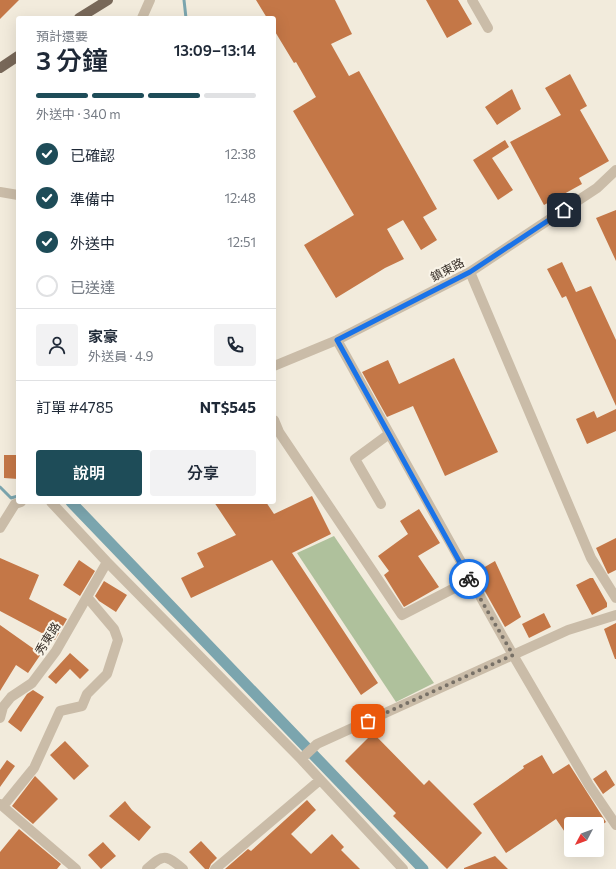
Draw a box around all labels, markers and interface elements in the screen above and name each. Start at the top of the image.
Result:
text: 預計還要 [36,28,88,44]
text: 13:09–13:14 [174,41,256,59]
text: 3 分鐘 [36,44,108,75]
text: 外送中 · 340 m [36,106,121,122]
icon: check [36,143,58,165]
text: 已確認 [70,146,115,164]
text: 12:38 [225,146,256,162]
icon: check [36,187,58,209]
text: 準備中 [70,190,115,208]
text: 12:48 [224,190,256,206]
pin [547,193,581,227]
icon: home [553,199,575,221]
icon: check [36,231,58,253]
text: 外送中 [70,234,115,252]
text: 12:51 [227,234,256,250]
street label: 鎮東路 [428,255,466,283]
text: 已送達 [70,278,115,296]
button: person [36,324,78,366]
button: phone [214,324,256,366]
text: 家豪 [88,327,118,345]
text: 外送員 · 4.9 [88,348,154,364]
text: 訂單 #4785 [36,398,113,416]
text: NT$545 [200,398,256,416]
button: 說明 [36,450,142,496]
button: 分享 [150,450,256,496]
courier [449,559,489,599]
icon: bike [458,568,480,590]
street label: 秀東路 [32,619,62,657]
pin [351,704,385,738]
icon: bag [357,710,379,732]
north arrow [564,817,604,857]
map controls [564,817,604,857]

